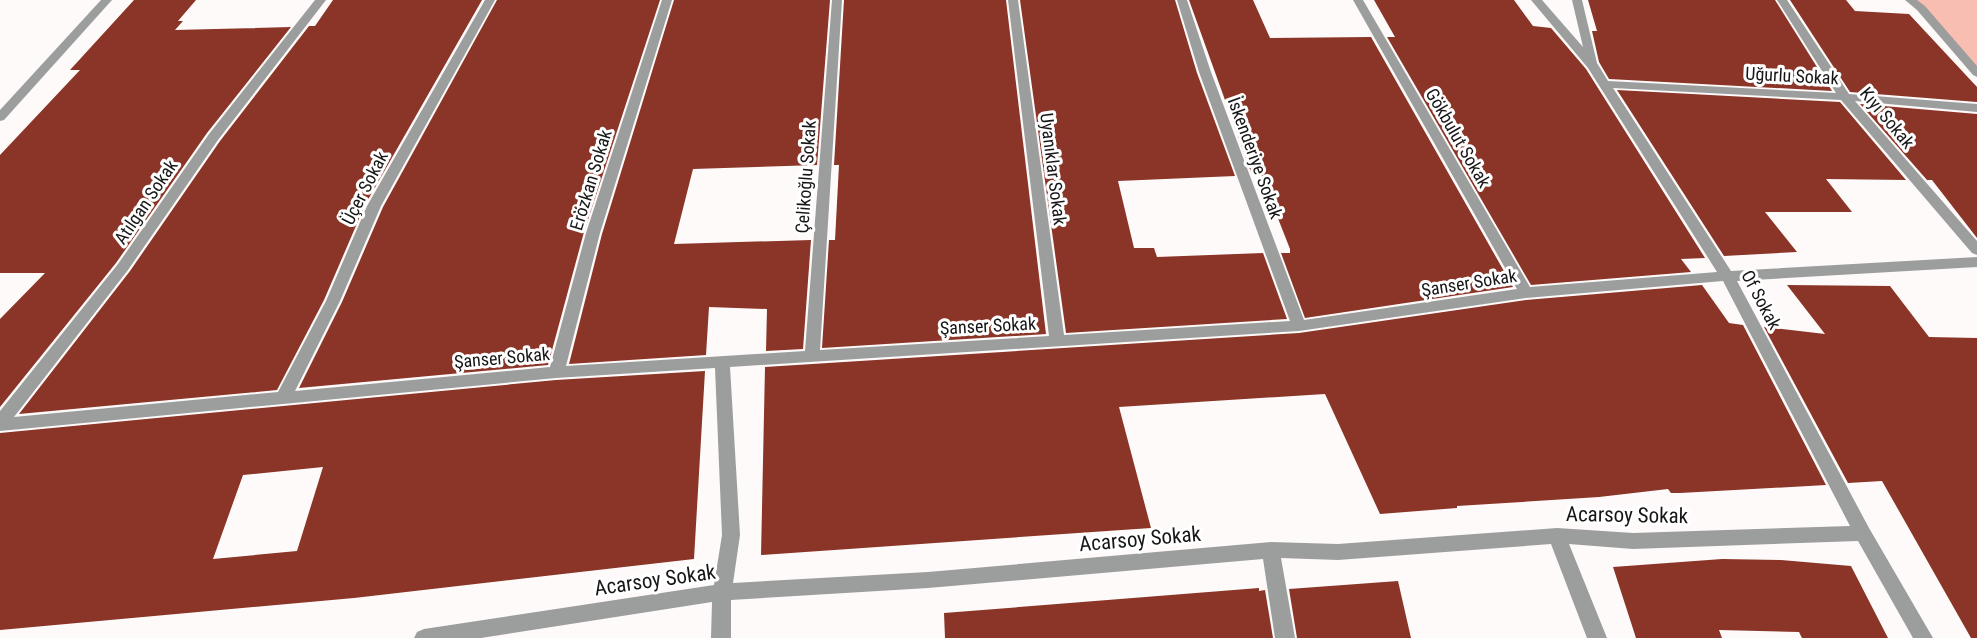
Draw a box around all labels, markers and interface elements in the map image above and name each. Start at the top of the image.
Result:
street label: Uğurlu Sokak [1745,63,1839,88]
street label: Kıyı Sokak [1856,83,1919,152]
street label: Gökbulut Sokak [1422,84,1495,191]
street label: İskenderiye Sokak [1224,94,1287,222]
street label: Uyanıklar Sokak [1036,112,1071,226]
street label: Çelikoğlu Sokak [791,120,820,234]
street label: Erözkan Sokak [565,127,616,233]
street label: Üçer Sokak [337,147,392,228]
street label: Atılgan Sokak [110,155,182,248]
street label: Şanser Sokak [1420,265,1518,300]
street label: Of Sokak [1737,267,1786,333]
street label: Şanser Sokak [939,312,1037,339]
street label: Şanser Sokak [453,343,551,372]
street label: Acarsoy Sokak [1566,502,1689,528]
street label: Acarsoy Sokak [1078,522,1202,556]
street label: Acarsoy Sokak [593,560,718,600]

